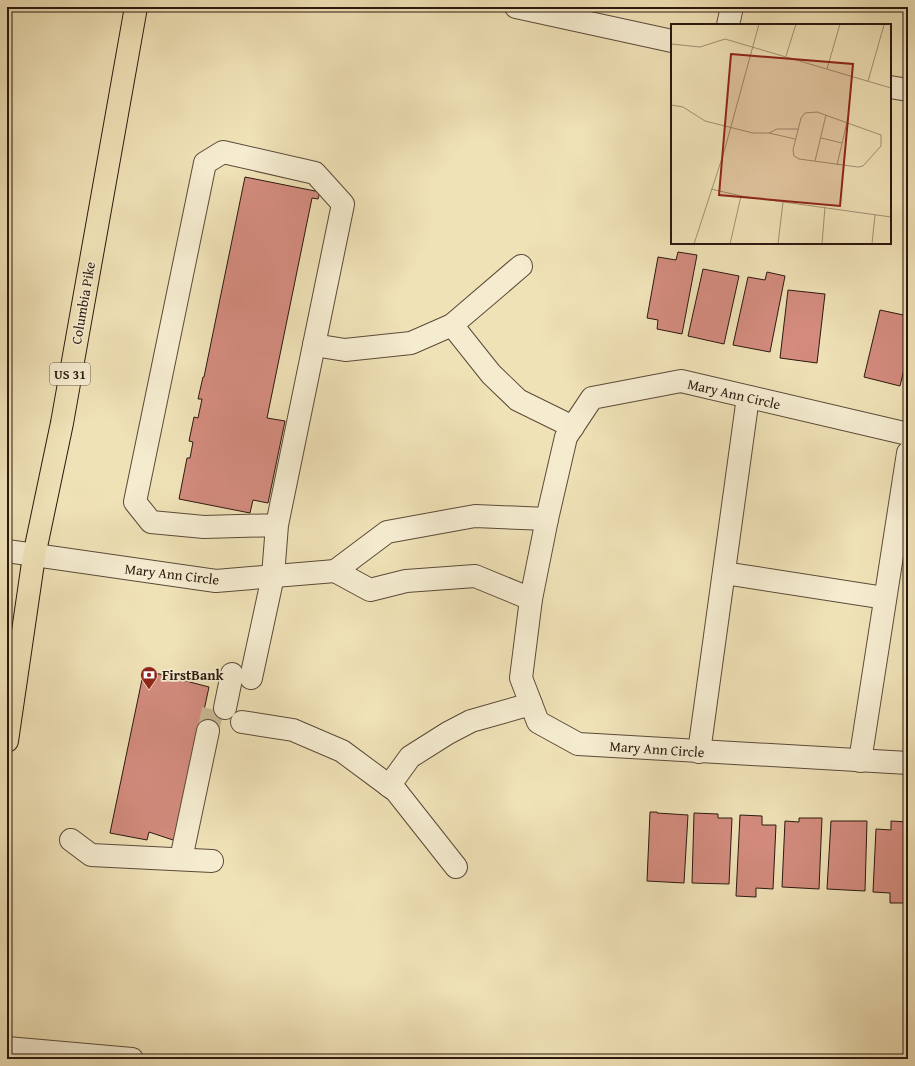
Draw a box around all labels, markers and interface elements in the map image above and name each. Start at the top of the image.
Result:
inset map [671,24,891,244]
street label: Columbia Pike [66,260,100,346]
road number: US 31 [50,363,90,385]
street label: Mary Ann Circle [686,374,783,415]
street label: Mary Ann Circle [124,558,221,590]
bank icon: FirstBank [139,665,159,690]
place label: FirstBank [162,665,224,685]
street label: Mary Ann Circle [609,736,705,762]

